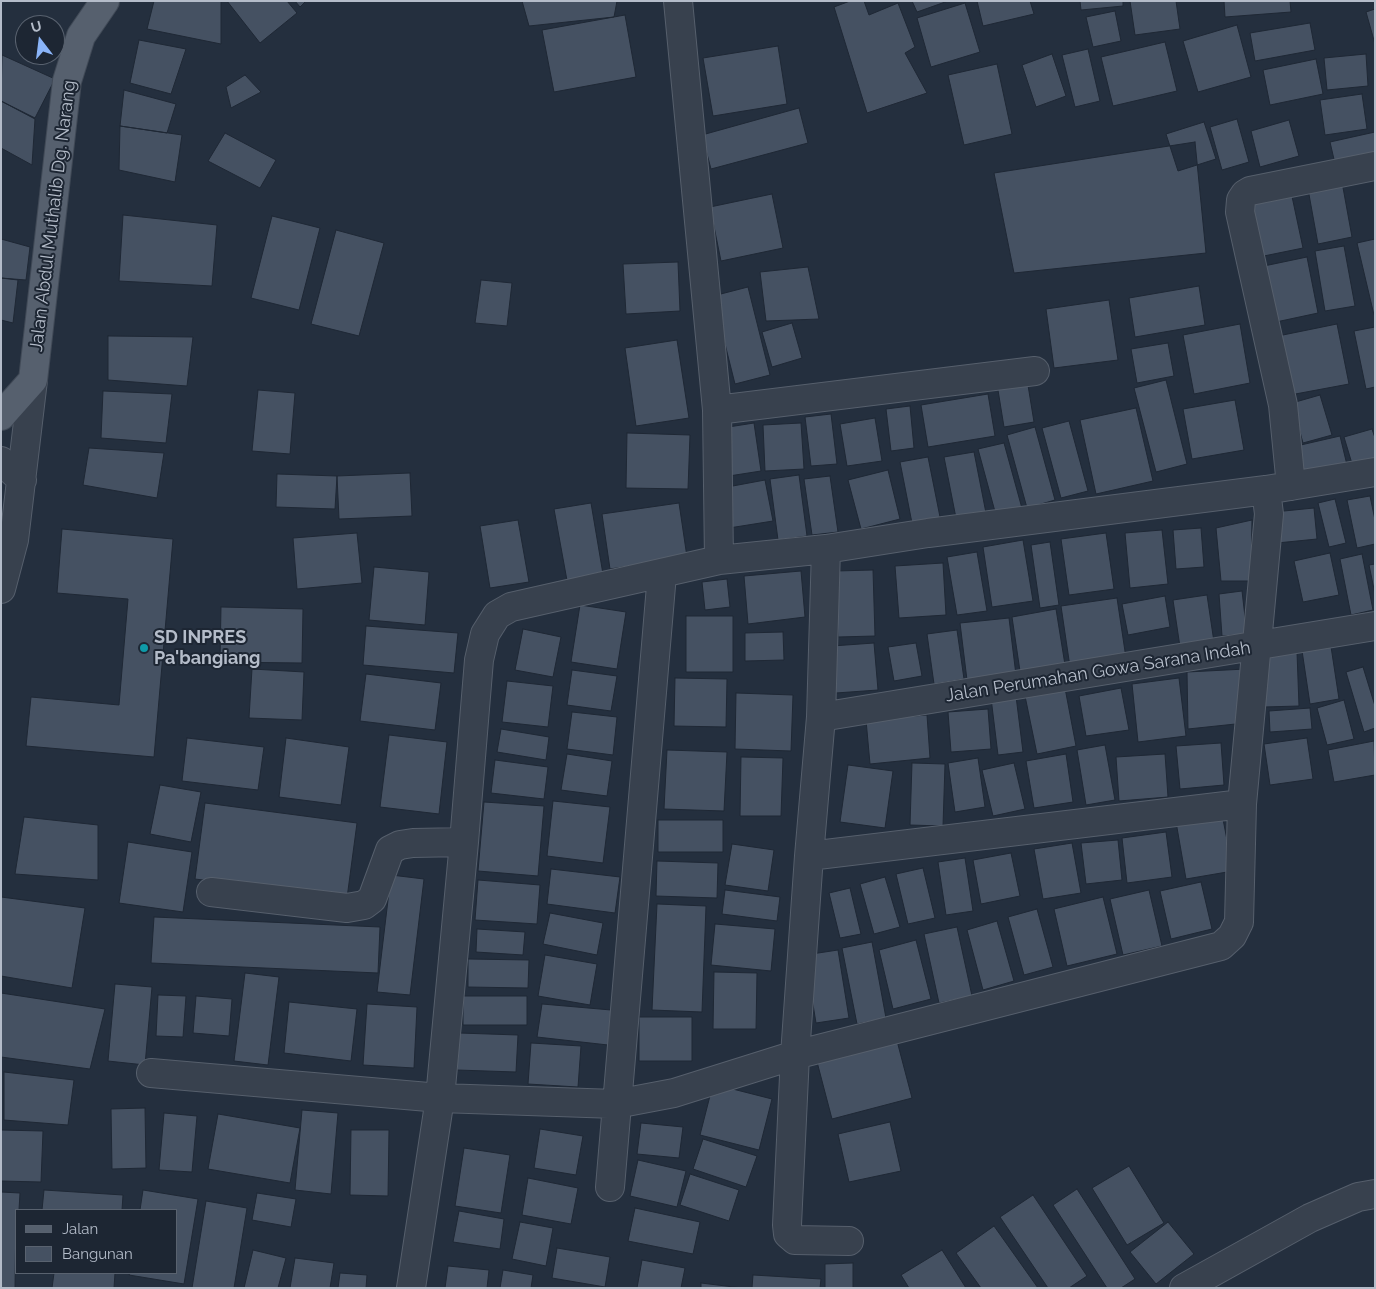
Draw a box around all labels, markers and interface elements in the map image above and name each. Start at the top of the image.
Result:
north arrow [15,15,65,65]
text: U [29,17,44,36]
street label: Jalan Abdul Muthalib Dg. Narang [26,79,80,353]
place label: SD INPRES Pa'bangiang [154,627,261,670]
street label: Jalan Perumahan Gowa Sarana Indah [944,637,1252,707]
marker: SD INPRES Pa'bangiang [138,642,150,654]
legend [15,1209,178,1274]
text: Jalan [62,1220,98,1238]
text: Bangunan [62,1245,133,1263]

